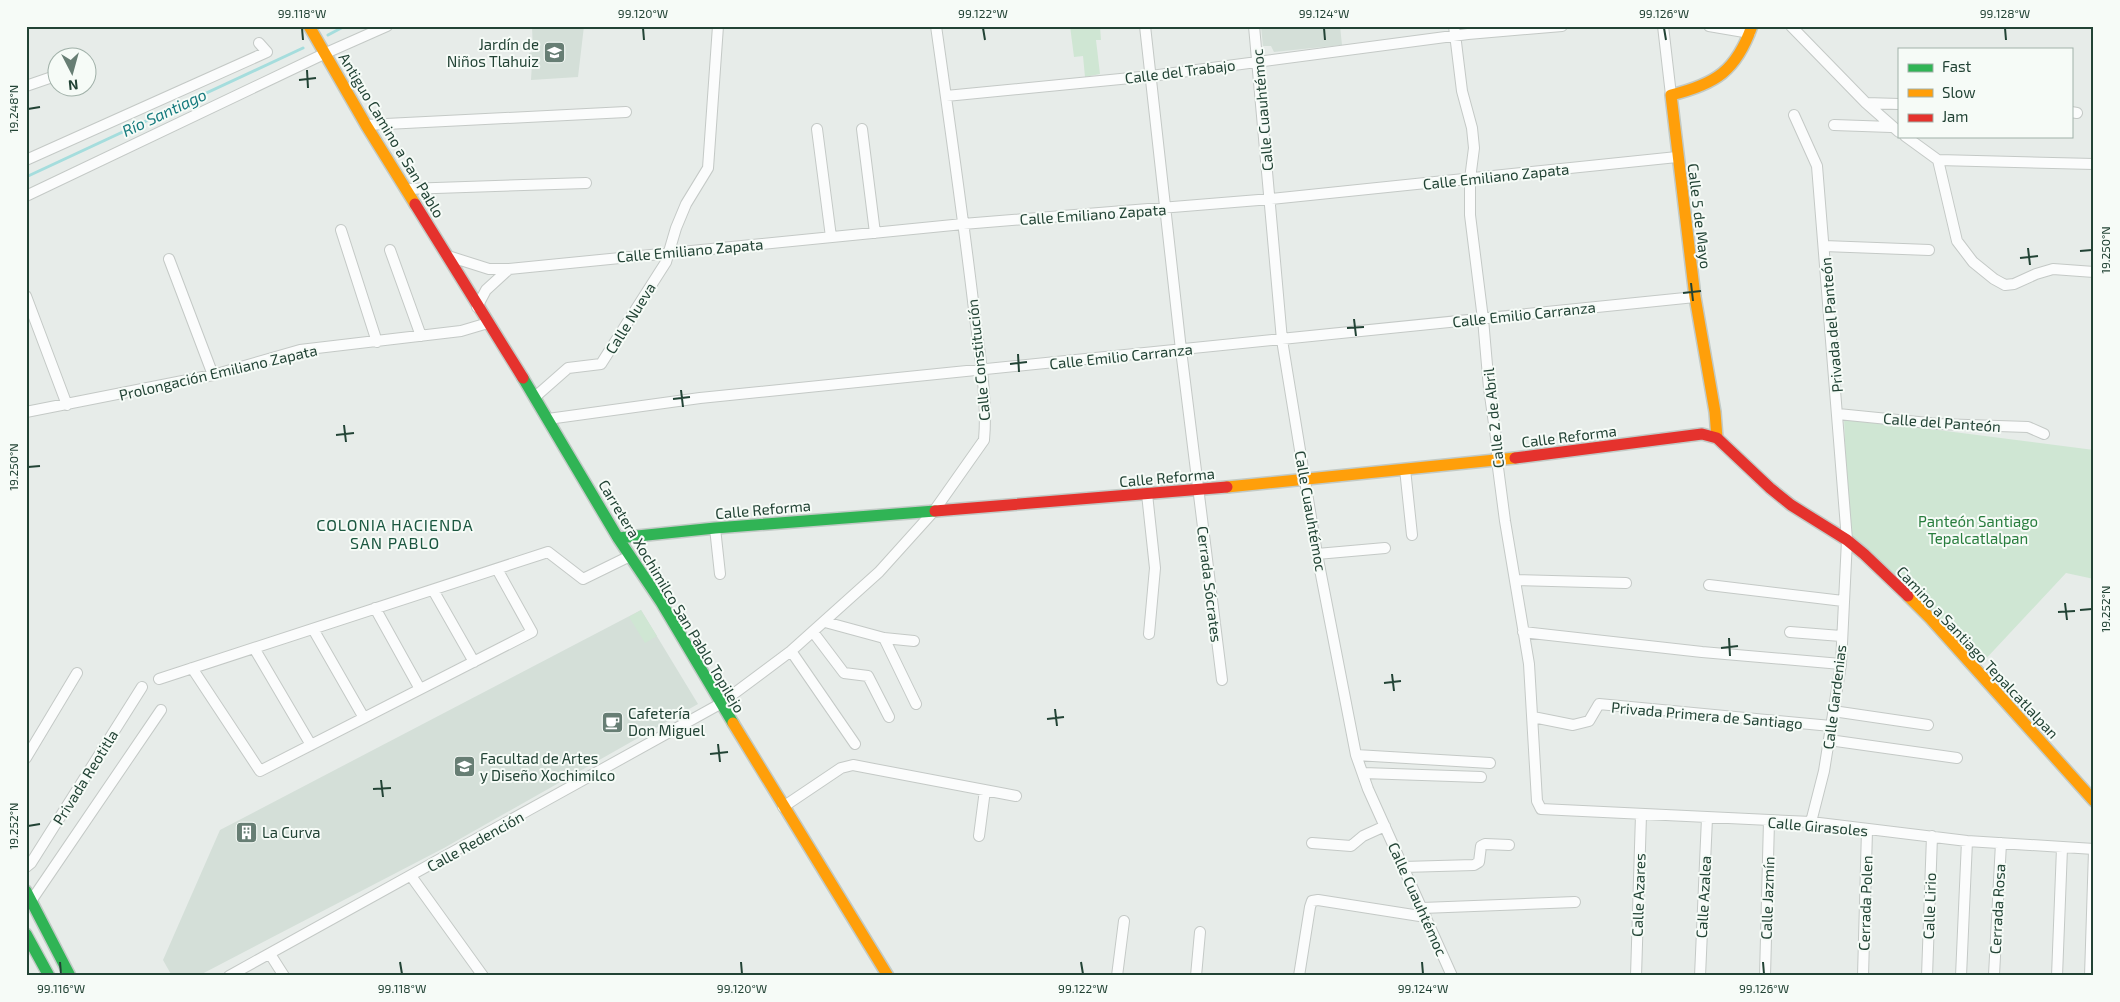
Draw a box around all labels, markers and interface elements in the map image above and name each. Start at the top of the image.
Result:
text: 99.118°W [278,6,326,20]
text: 99.120°W [618,6,668,20]
text: 99.122°W [958,6,1008,20]
text: 99.124°W [1299,6,1349,20]
text: 99.126°W [1639,6,1689,20]
text: 99.128°W [1980,6,2030,20]
place label: Jardín de Niños Tlahuiz [447,35,539,70]
school or university icon: Jardín de Niños Tlahuiz [543,41,567,65]
north arrow [48,48,98,98]
street label: Calle Cuauhtémoc [1248,48,1276,172]
legend [1898,48,2072,138]
street label: Antiguo Camino a San Pablo [336,49,448,221]
street label: Calle del Trabajo [1124,55,1237,88]
text: Fast [1942,57,1972,75]
text: N [67,76,79,94]
text: Slow [1942,83,1976,101]
water label: Río Santiago [119,84,209,140]
text: 19.248°N [6,85,20,133]
text: Jam [1942,107,1968,125]
street label: Calle Emiliano Zapata [1422,159,1570,193]
street label: Calle 5 de Mayo [1685,162,1715,270]
street label: Calle Emiliano Zapata [1019,200,1167,228]
text: 19.250°N [2098,226,2112,274]
street label: Calle Emiliano Zapata [616,235,764,265]
street label: Privada del Panteón [1816,257,1846,393]
street label: Calle Nueva [601,279,659,357]
street label: Calle Constitución [963,298,993,422]
street label: Calle Emilio Carranza [1451,298,1597,330]
street label: Prolongación Emiliano Zapata [117,340,319,404]
street label: Calle Emilio Carranza [1048,340,1194,372]
street label: Calle 2 de Abril [1479,367,1507,469]
street label: Calle del Panteón [1883,409,2001,435]
street label: Calle Reforma [1520,421,1618,451]
text: 19.250°N [6,443,20,491]
street label: Calle Cuauhtémoc [1292,449,1330,573]
street label: Calle Reforma [1118,464,1216,490]
street label: Carretera Xochimilco San Pablo Topilejo [594,476,749,716]
street label: Calle Reforma [714,496,812,522]
park label: Panteón Santiago Tepalcatlalpan [1918,512,2038,547]
district label: COLONIA HACIENDA SAN PABLO [316,515,474,552]
street label: Cerrada Sócrates [1194,525,1226,643]
street label: Camino a Santiago Tepalcatlalpan [1893,562,2063,742]
text: 19.252°N [2098,585,2112,633]
street label: Calle Gardenias [1819,644,1849,750]
street label: Privada Primera de Santiago [1611,698,1803,732]
place label: Cafetería Don Miguel [628,704,705,739]
cafe icon: Cafetería Don Miguel [600,710,624,734]
street label: Privada Reotitla [49,726,121,828]
place label: Facultad de Artes y Diseño Xochimilco [480,749,615,784]
school or university icon: Facultad de Artes y Diseño Xochimilco [452,755,476,779]
text: 19.252°N [6,802,20,850]
street label: Calle Redención [423,807,527,875]
street label: Calle Girasoles [1767,813,1869,839]
building icon: La Curva [234,820,258,844]
place label: La Curva [262,823,321,841]
street label: Calle Cuauhtémoc [1385,839,1451,959]
street label: Calle Azares [1628,853,1648,937]
street label: Calle Azalea [1692,855,1714,939]
street label: Cerrada Polen [1854,855,1876,951]
street label: Calle Jazmín [1757,856,1777,940]
street label: Cerrada Rosa [1986,863,2008,955]
street label: Calle Lirio [1919,872,1939,940]
text: 99.116°W [37,981,85,995]
text: 99.118°W [378,981,426,995]
text: 99.120°W [717,981,767,995]
text: 99.122°W [1058,981,1108,995]
text: 99.124°W [1398,981,1448,995]
text: 99.126°W [1739,981,1789,995]

